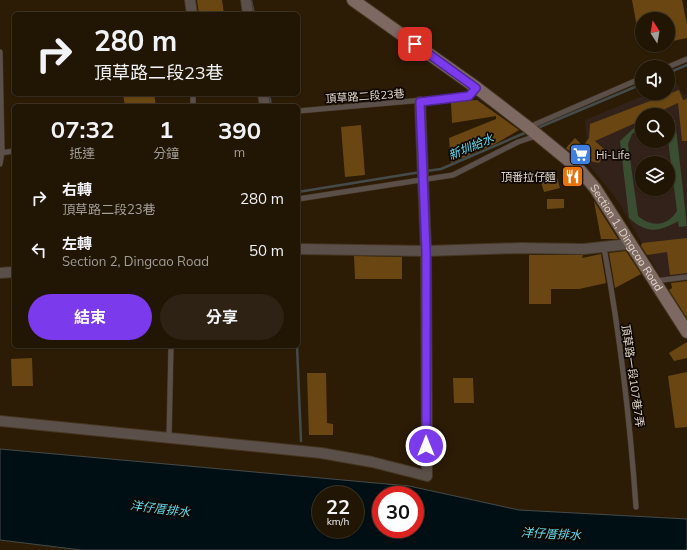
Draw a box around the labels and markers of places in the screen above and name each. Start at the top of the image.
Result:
pin [398,27,432,61]
supermarket icon: Hi-Life [567,142,593,168]
place label: Hi-Life [596,148,630,162]
restaurant icon: 頂番拉仔麵 [559,164,585,190]
place label: 頂番拉仔麵 [501,170,556,184]

